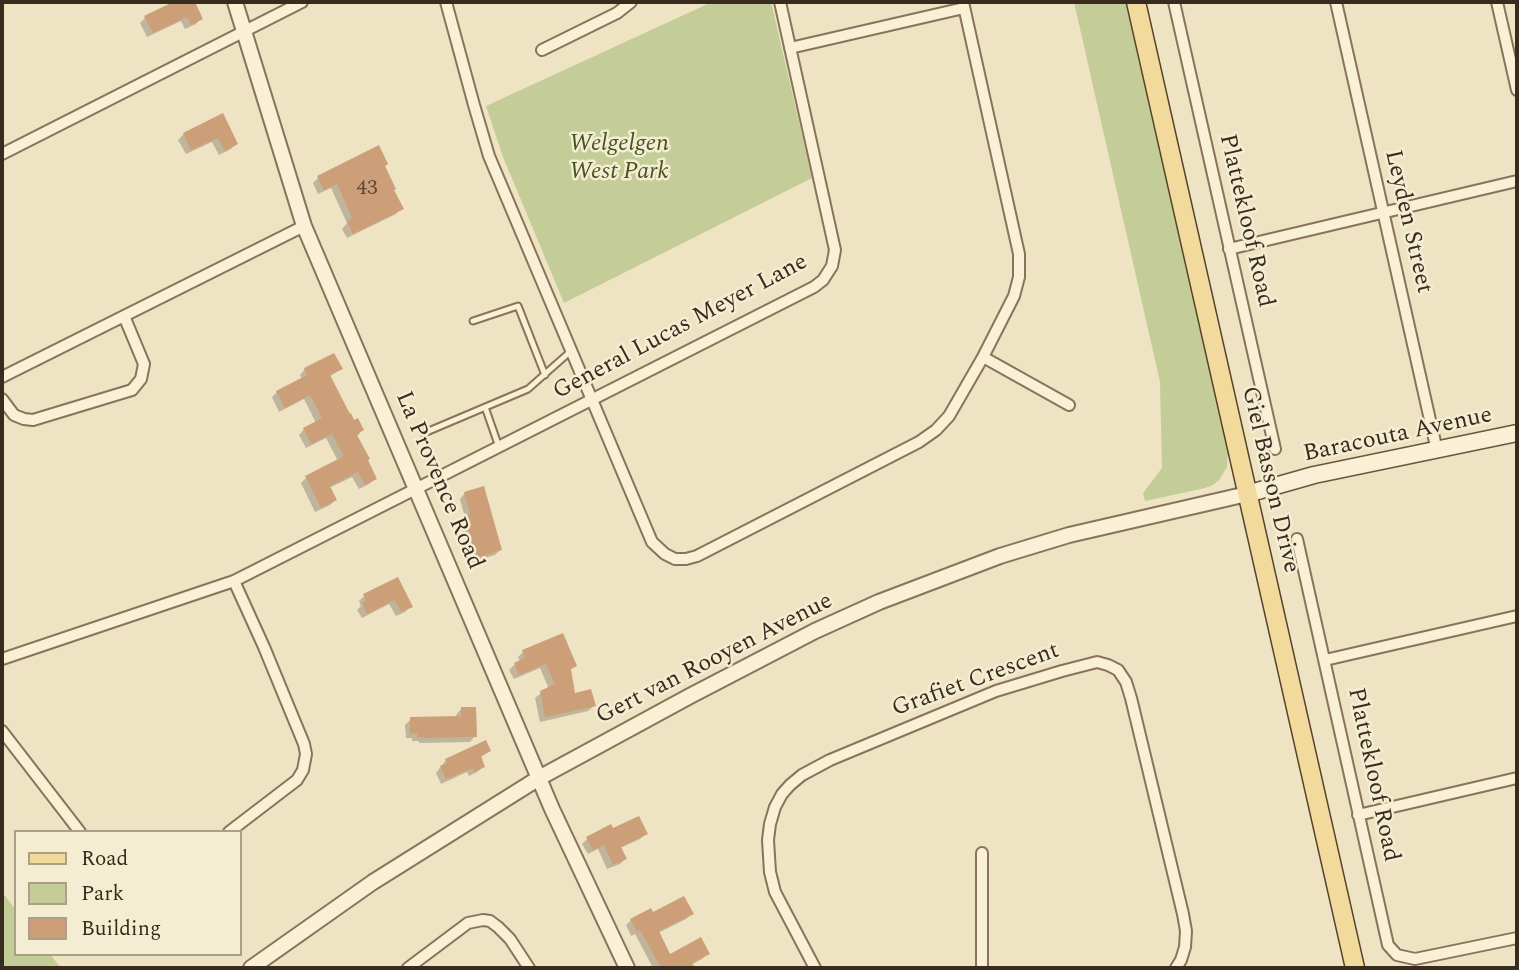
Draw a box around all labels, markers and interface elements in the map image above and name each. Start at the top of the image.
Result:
park label: Welgelgen West Park [569,131,669,187]
street label: Plattekloof Road [1211,131,1279,311]
street label: Leyden Street [1377,147,1437,297]
house number: 43 [357,177,377,203]
street label: General Lucas Meyer Lane [549,249,813,407]
street label: Giel Basson Drive [1234,384,1304,576]
street label: La Provence Road [387,388,489,574]
street label: Baracouta Avenue [1301,402,1495,470]
street label: Gert van Rooyen Avenue [592,588,838,732]
street label: Grafiet Crescent [888,637,1064,725]
street label: Plattekloof Road [1339,685,1405,865]
legend [14,830,242,956]
text: Road [81,843,128,875]
text: Park [81,878,124,910]
text: Building [81,913,161,945]

